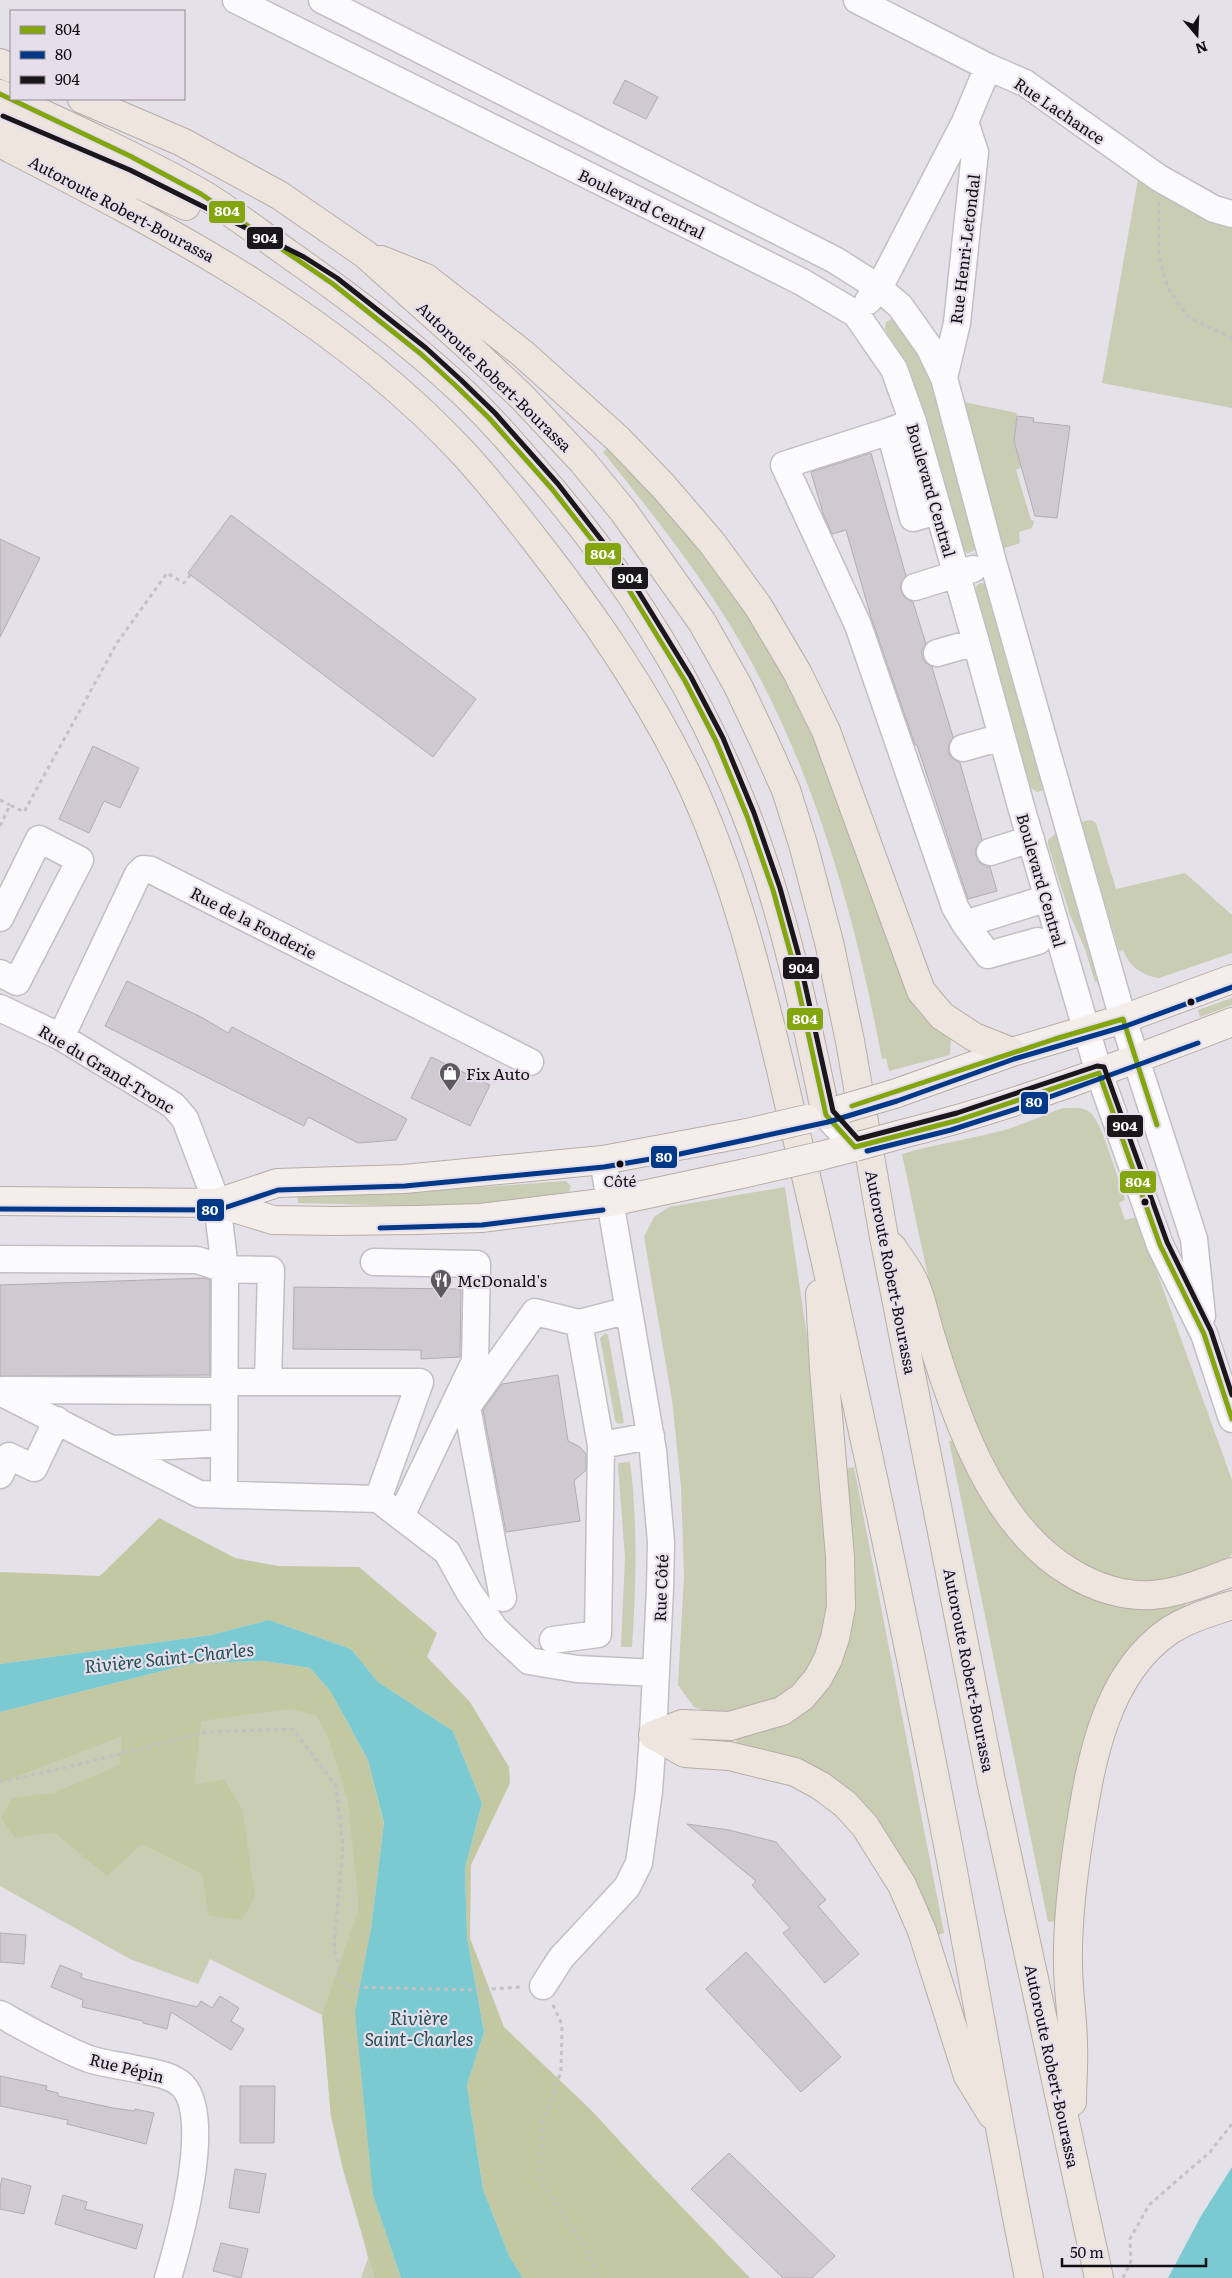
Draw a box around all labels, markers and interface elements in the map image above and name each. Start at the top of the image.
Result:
legend [10,10,185,100]
north arrow [1172,10,1222,60]
text: 804 [55,17,80,40]
text: N [1193,37,1210,60]
text: 80 [55,42,72,65]
text: 904 [55,67,80,90]
street label: Rue Lachance [1010,71,1110,149]
street label: Autoroute Robert-Bourassa [25,149,220,267]
street label: Boulevard Central [575,162,709,244]
street label: Rue Henri-Letondal [943,173,985,325]
line badge: 804 [208,200,246,224]
text: 804 [214,200,240,220]
line badge: 904 [246,226,284,250]
text: 904 [252,227,278,247]
street label: Autoroute Robert-Bourassa [412,295,578,457]
street label: Boulevard Central [901,420,963,560]
line badge: 804 [584,542,622,566]
text: 804 [590,543,616,563]
line badge: 904 [611,566,649,590]
text: 904 [617,567,643,587]
street label: Boulevard Central [1011,810,1073,950]
street label: Rue de la Fonderie [187,880,321,964]
line badge: 904 [782,956,820,980]
text: 904 [788,957,814,977]
unlabelled marker [1186,997,1196,1007]
line badge: 804 [786,1007,824,1031]
text: 804 [792,1008,818,1028]
street label: Rue du Grand-Tronc [34,1018,180,1118]
shop icon: Fix Auto [438,1061,462,1092]
place label: Fix Auto [466,1061,530,1085]
line badge: 80 [1020,1091,1049,1115]
text: 80 [1026,1091,1043,1111]
line badge: 904 [1106,1114,1144,1138]
text: 904 [1112,1115,1138,1135]
line badge: 80 [650,1145,678,1169]
text: 80 [656,1146,673,1166]
marker: Côté [615,1159,625,1169]
street label: Autoroute Robert-Bourassa [860,1168,924,1376]
place label: Côté [604,1169,637,1192]
line badge: 804 [1119,1170,1157,1194]
text: 804 [1125,1171,1151,1191]
unlabelled marker [1140,1197,1150,1207]
line badge: 80 [196,1198,225,1222]
text: 80 [202,1199,219,1219]
restaurant icon: McDonald's [429,1268,453,1299]
place label: McDonald's [457,1268,547,1292]
street label: Rue Côté [647,1554,673,1622]
street label: Autoroute Robert-Bourassa [938,1566,1002,1774]
water label: Rivière Saint-Charles [83,1635,255,1679]
street label: Autoroute Robert-Bourassa [1020,1962,1086,2170]
water label: Rivière Saint-Charles [364,2004,474,2052]
street label: Rue Pépin [87,2046,167,2088]
scale bar [1062,2236,1206,2268]
text: 50 m [1070,2240,1104,2263]

